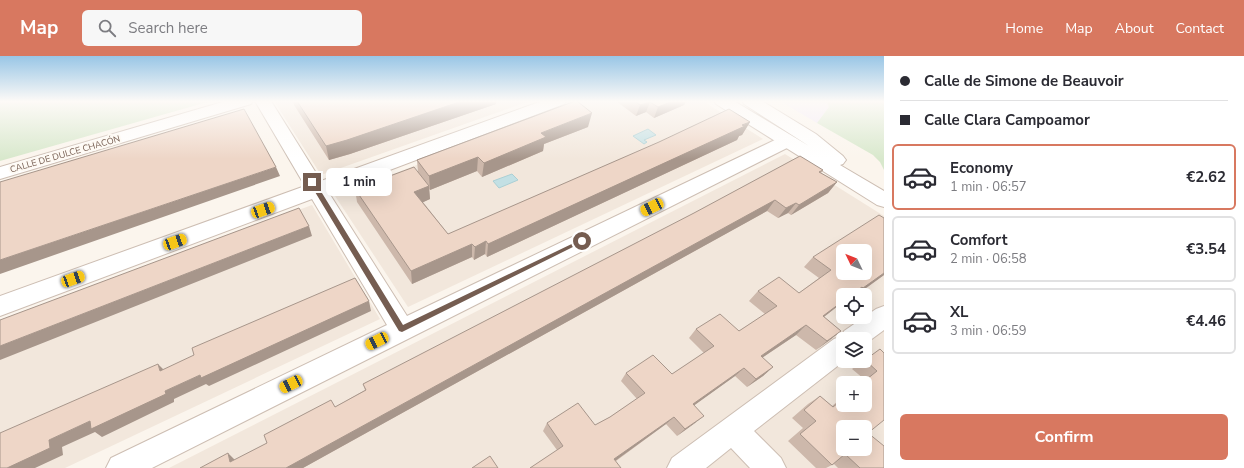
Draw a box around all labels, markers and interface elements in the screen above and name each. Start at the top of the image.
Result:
search box [82,10,362,46]
text: Map [20,15,58,41]
icon: search [96,17,118,39]
text: Search here [128,18,208,38]
text: Home [1005,19,1043,38]
text: Map [1065,19,1093,38]
text: About [1115,19,1154,38]
text: Contact [1176,19,1224,38]
text: Calle de Simone de Beauvoir [924,71,1124,91]
text: Calle Clara Campoamor [924,110,1090,130]
street label: CALLE DE DULCE CHACÓN [8,132,122,176]
text: Economy [950,158,1013,178]
icon: car [902,159,938,195]
text: €2.62 [1186,167,1226,187]
callout: 1 min [326,168,392,196]
route end [303,173,321,191]
text: 1 min [342,173,376,191]
text: 1 min · 06:57 [950,178,1026,196]
car [639,196,665,218]
car [250,200,276,220]
text: Comfort [950,230,1007,250]
icon: car [902,231,938,267]
car [162,232,188,252]
route start [573,232,591,250]
text: €3.54 [1186,239,1226,259]
north arrow [836,244,872,280]
map controls [836,244,872,456]
text: 2 min · 06:58 [950,250,1026,268]
car [60,269,86,289]
button: locate [836,288,872,324]
text: XL [950,302,969,322]
icon: car [902,303,938,339]
text: €4.46 [1186,311,1226,331]
text: 3 min · 06:59 [950,322,1026,340]
car [364,330,390,352]
button: layers [836,332,872,368]
car [278,373,304,395]
button: + [836,376,872,412]
button: Confirm [900,414,1228,460]
button: − [836,420,872,456]

